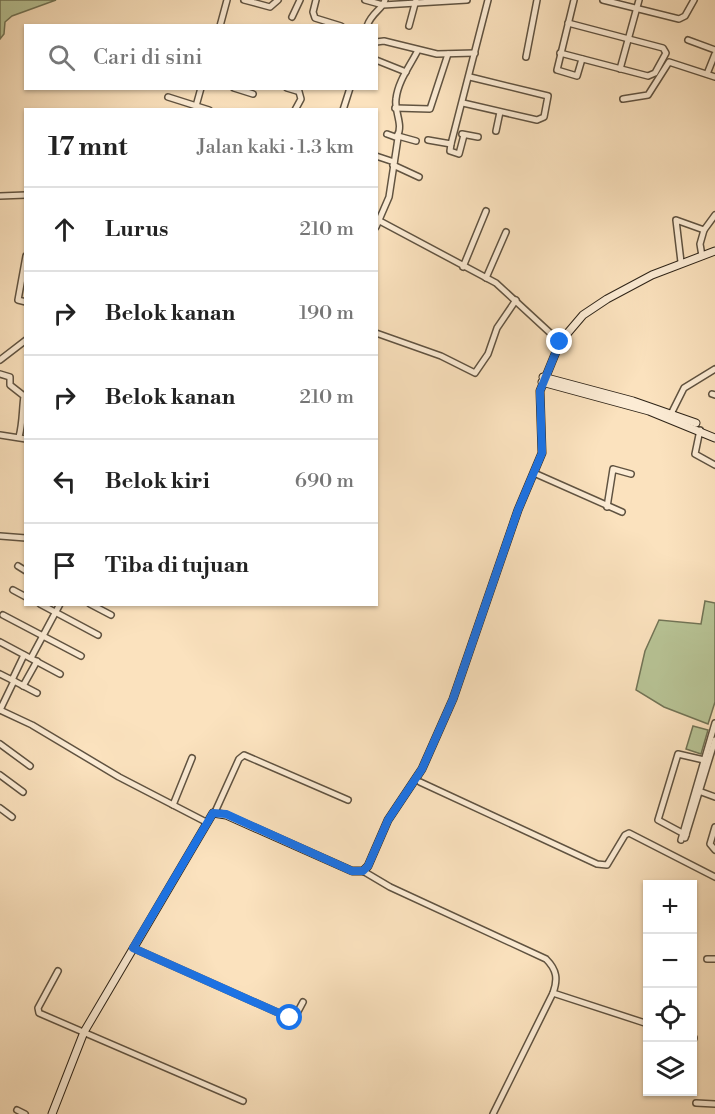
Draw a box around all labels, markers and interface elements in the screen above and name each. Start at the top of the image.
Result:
search box [24,24,378,90]
icon: search [45,41,78,74]
text: Cari di sini [93,44,203,71]
text: 17 mnt [48,131,127,163]
text: Jalan kaki · 1.3 km [197,135,354,160]
icon: ahead [48,213,81,246]
text: Lurus [105,216,168,243]
text: 210 m [299,217,354,242]
icon: right [48,297,81,330]
text: Belok kanan [105,300,235,327]
text: 190 m [299,301,354,326]
route end [546,328,572,354]
icon: right [48,381,81,414]
text: Belok kanan [105,384,235,411]
text: 210 m [299,385,354,410]
icon: left [48,465,81,498]
text: Belok kiri [105,468,210,495]
text: 690 m [295,469,354,494]
icon: arrive [48,549,81,582]
text: Tiba di tujuan [105,552,249,579]
map controls [643,880,697,1096]
button: + [643,880,697,934]
button: − [643,934,697,988]
button: locate [643,988,697,1042]
route start [276,1004,302,1030]
button: layers [643,1042,697,1096]

